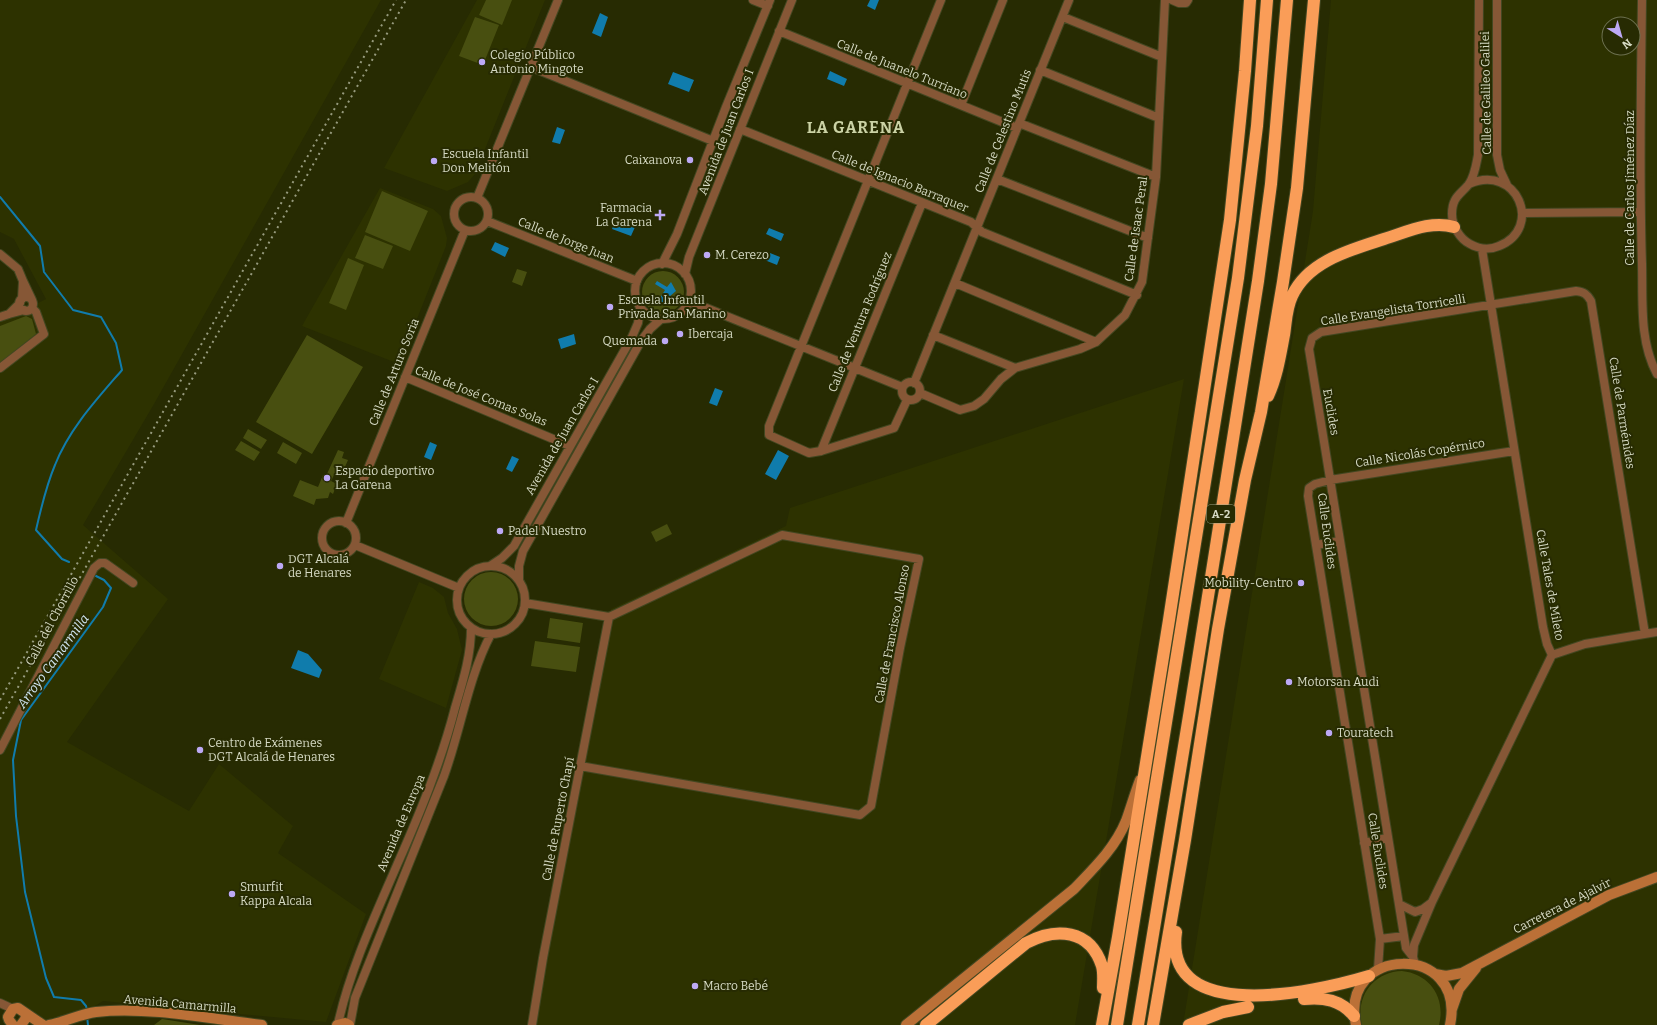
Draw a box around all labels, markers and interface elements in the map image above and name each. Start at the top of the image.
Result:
north arrow [1601,16,1641,56]
street label: Calle de Galileo Galilei [1478,31,1494,155]
street label: Calle de Juanelo Turriano [835,36,969,102]
text: N [1619,36,1634,52]
place label: Colegio Público Antonio Mingote [490,48,583,76]
marker: Colegio Público Antonio Mingote [477,57,487,67]
street label: Avenida de Juan Carlos I [696,67,756,197]
street label: Calle de Celestino Mutis [972,67,1034,195]
street label: Calle de Carlos Jiménez Díaz [1623,110,1637,266]
district label: LA GARENA [807,118,905,137]
place label: Escuela Infantil Don Melitón [442,147,529,175]
street label: Calle de Ignacio Barraquer [829,147,971,215]
place label: Caixanova [625,153,682,167]
marker: Caixanova [685,155,695,165]
marker: Escuela Infantil Don Melitón [429,156,439,166]
street label: Calle de Isaac Peral [1122,175,1150,282]
place label: Farmacia La Garena [596,201,652,229]
marker: Farmacia La Garena [655,210,665,220]
street label: Calle de Jorge Juan [516,214,617,266]
place label: M. Cerezo [715,248,769,262]
marker: M. Cerezo [702,250,712,260]
street label: Calle de Ventura Rodríguez [825,250,895,394]
street label: Calle Evangelista Torricelli [1320,292,1467,328]
place label: Escuela Infantil Privada San Marino [618,293,726,321]
marker: Escuela Infantil Privada San Marino [605,302,615,312]
street label: Calle de Arturo Soria [366,316,422,428]
place label: Ibercaja [688,327,734,341]
marker: Ibercaja [675,329,685,339]
place label: Quemada [603,334,657,348]
marker: Quemada [660,336,670,346]
street label: Calle de Parménides [1606,356,1638,470]
street label: Calle de José Comas Solas [413,363,549,429]
street label: Avenida de Juan Carlos I [523,375,601,497]
street label: Euclides [1320,388,1342,437]
street label: Calle Nicolás Copérnico [1354,436,1486,470]
place label: Espacio deportivo La Garena [335,464,434,492]
marker: Espacio deportivo La Garena [322,473,332,483]
street label: Calle Euclides [1315,492,1339,570]
road number: A-2 [1207,505,1235,523]
place label: Padel Nuestro [508,524,587,538]
marker: Padel Nuestro [495,526,505,536]
street label: Calle Tales de Mileto [1533,528,1567,642]
place label: DGT Alcalá de Henares [288,552,352,580]
marker: DGT Alcalá de Henares [275,561,285,571]
street label: Calle de Francisco Alonso [872,563,912,705]
street label: Calle del Chorrillo [23,574,81,668]
place label: Mobility-Centro [1204,576,1293,590]
marker: Mobility-Centro [1296,578,1306,588]
water label: Arroyo Camarmilla [13,611,92,712]
place label: Motorsan Audi [1297,675,1380,689]
marker: Motorsan Audi [1284,677,1294,687]
place label: Touratech [1337,726,1394,740]
marker: Touratech [1324,728,1334,738]
place label: Centro de Exámenes DGT Alcalá de Henares [208,736,335,764]
marker: Centro de Exámenes DGT Alcalá de Henares [195,745,205,755]
street label: Calle de Ruperto Chapí [539,756,577,882]
street label: Avenida de Europa [374,772,428,874]
street label: Calle Euclides [1365,812,1391,890]
street label: Carretera de Ajalvir [1511,875,1614,937]
place label: Smurfit Kappa Alcala [240,880,312,908]
marker: Smurfit Kappa Alcala [227,889,237,899]
place label: Macro Bebé [703,979,768,993]
marker: Macro Bebé [690,981,700,991]
street label: Avenida Camarmilla [123,992,237,1016]

